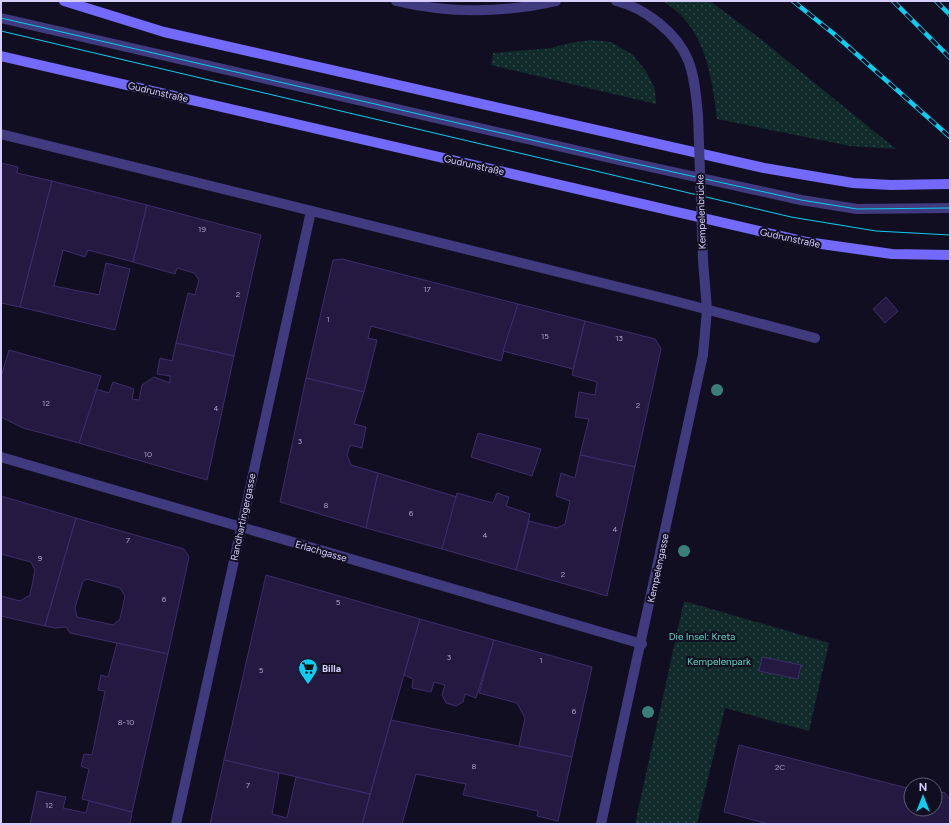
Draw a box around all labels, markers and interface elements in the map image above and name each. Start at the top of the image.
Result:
street label: Gudrunstraße [127,79,190,105]
street label: Gudrunstraße [443,152,506,178]
street label: Kempelenbrücke [693,174,709,250]
house number: 19 [198,224,206,234]
street label: Gudrunstraße [759,225,822,251]
house number: 17 [423,284,431,294]
house number: 2 [236,289,240,299]
house number: 1 [326,314,330,324]
house number: 15 [541,331,549,341]
house number: 13 [615,333,623,343]
house number: 12 [42,398,50,408]
house number: 2 [636,400,640,410]
house number: 4 [214,403,219,413]
house number: 3 [298,436,302,446]
house number: 10 [144,449,152,459]
street label: Randhartingergasse [227,472,259,562]
house number: 8 [324,500,329,510]
house number: 6 [409,508,414,518]
house number: 4 [613,524,618,534]
house number: 4 [483,530,488,540]
street label: Kempelengasse [644,532,672,604]
house number: 7 [126,535,131,545]
street label: Erlachgasse [294,537,349,565]
house number: 9 [38,553,43,563]
house number: 2 [561,569,565,579]
house number: 6 [162,594,167,604]
house number: 5 [336,597,341,607]
park label: Die Insel: Kreta [669,630,735,643]
house number: 3 [447,652,451,662]
house number: 1 [539,655,543,665]
park label: Kempelenpark [687,655,751,668]
supermarket icon: Billa [297,657,319,685]
place label: Billa [322,662,341,675]
house number: 5 [259,665,264,675]
house number: 6 [572,706,577,716]
house number: 8-10 [118,717,134,727]
house number: 8 [472,761,477,771]
house number: 2C [775,762,785,772]
north arrow [903,777,943,817]
house number: 7 [246,780,251,790]
text: N [919,781,927,794]
house number: 12 [45,800,53,810]

